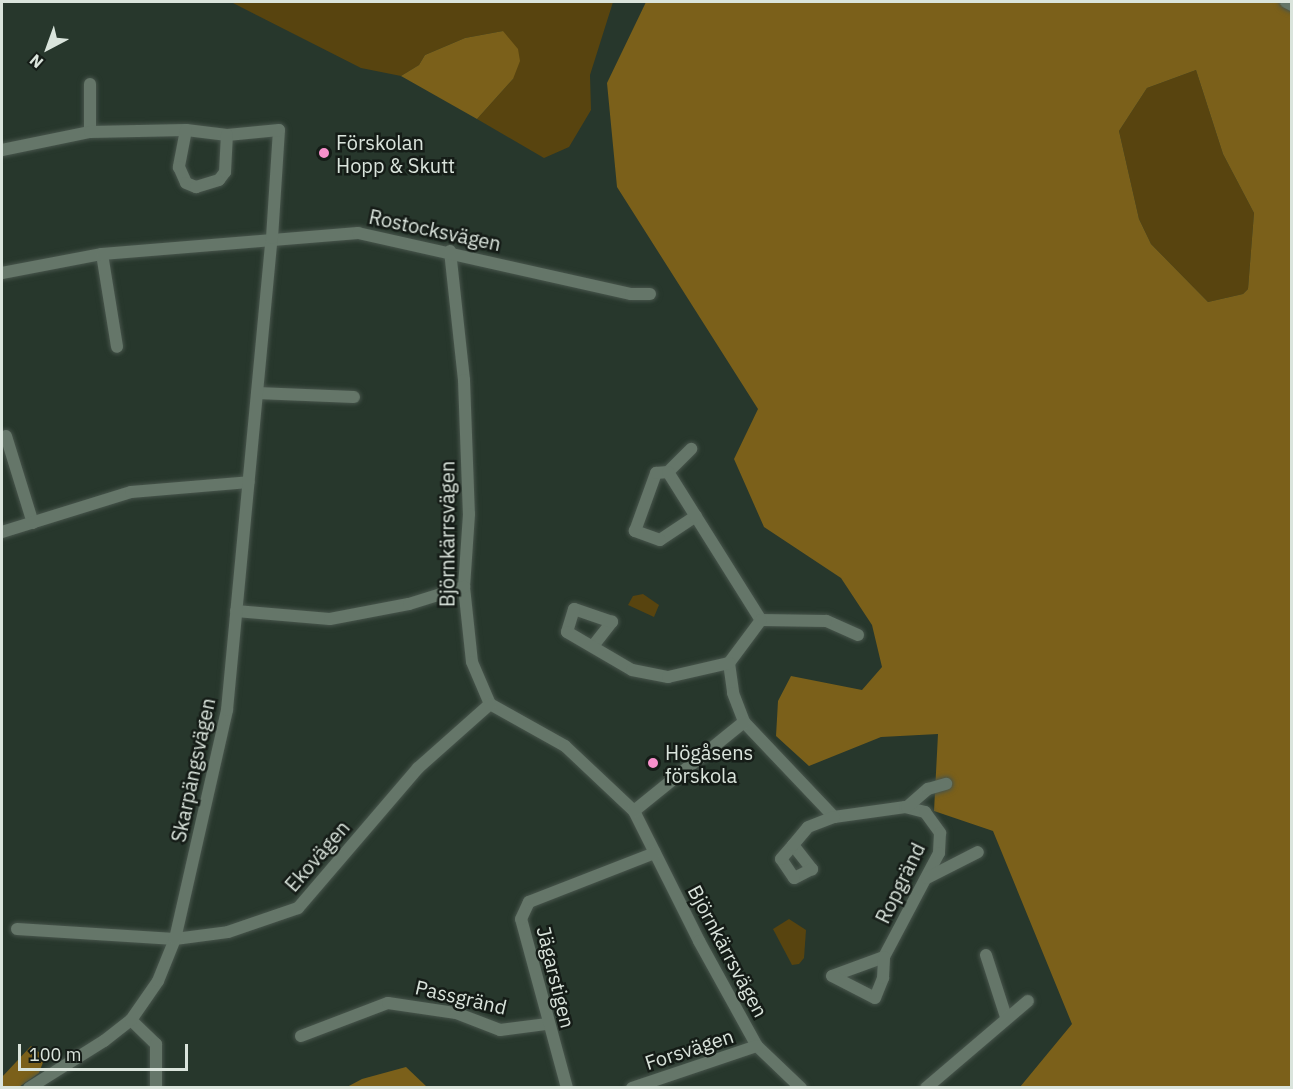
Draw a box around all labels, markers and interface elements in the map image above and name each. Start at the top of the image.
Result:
north arrow [18,18,78,78]
text: N [25,50,47,73]
place label: Förskolan Hopp & Skutt [336,130,455,177]
marker: Förskolan Hopp & Skutt [317,146,331,160]
street label: Rostocksvägen [367,204,503,256]
street label: Björnkärrsvägen [435,461,459,607]
street label: Skarpängsvägen [166,696,220,844]
place label: Högåsens förskola [665,740,753,787]
marker: Högåsens förskola [646,756,660,770]
street label: Ekovägen [280,816,354,896]
street label: Ropgränd [870,839,930,927]
street label: Björnkärrsvägen [683,881,773,1021]
street label: Jägarstigen [532,924,580,1030]
street label: Passgränd [413,975,509,1019]
street label: Forsvägen [642,1023,736,1075]
scale bar [21,1032,190,1070]
text: 100 m [29,1043,81,1066]

